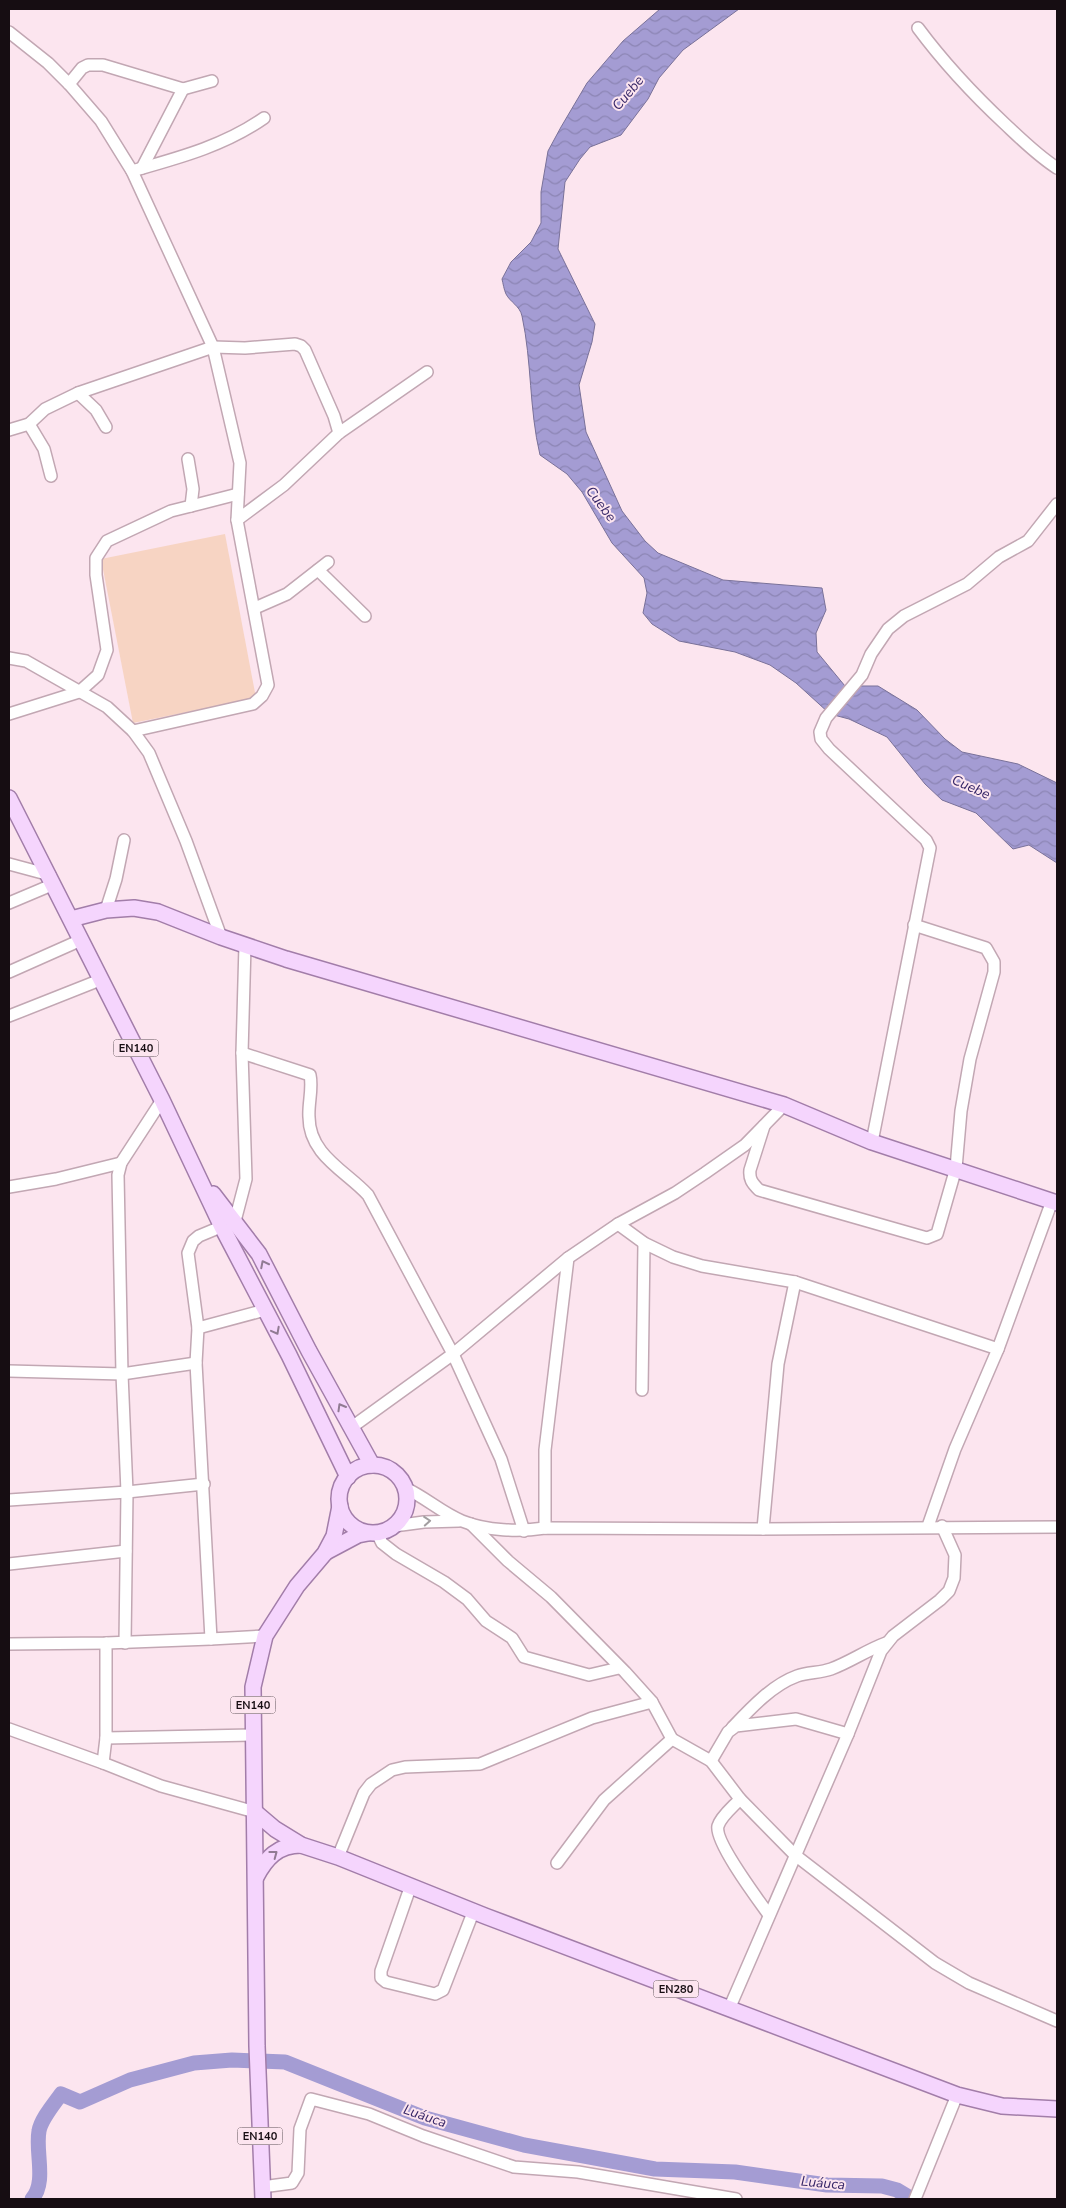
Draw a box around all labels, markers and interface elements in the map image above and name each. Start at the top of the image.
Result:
water label: Cuebe [608,71,649,114]
water label: Cuebe [581,482,621,526]
water label: Cuebe [949,770,994,804]
road number: EN140 [114,1040,158,1056]
one-way arrow [260,1260,270,1269]
one-way arrow [270,1325,280,1334]
one-way arrow [337,1403,347,1412]
one-way arrow [423,1516,431,1527]
road number: EN140 [230,1696,276,1714]
one-way arrow [268,1851,278,1860]
road number: EN280 [654,1980,698,1998]
water label: Luáuca [401,2100,449,2132]
road number: EN140 [238,2128,282,2144]
water label: Luáuca [800,2172,846,2194]

